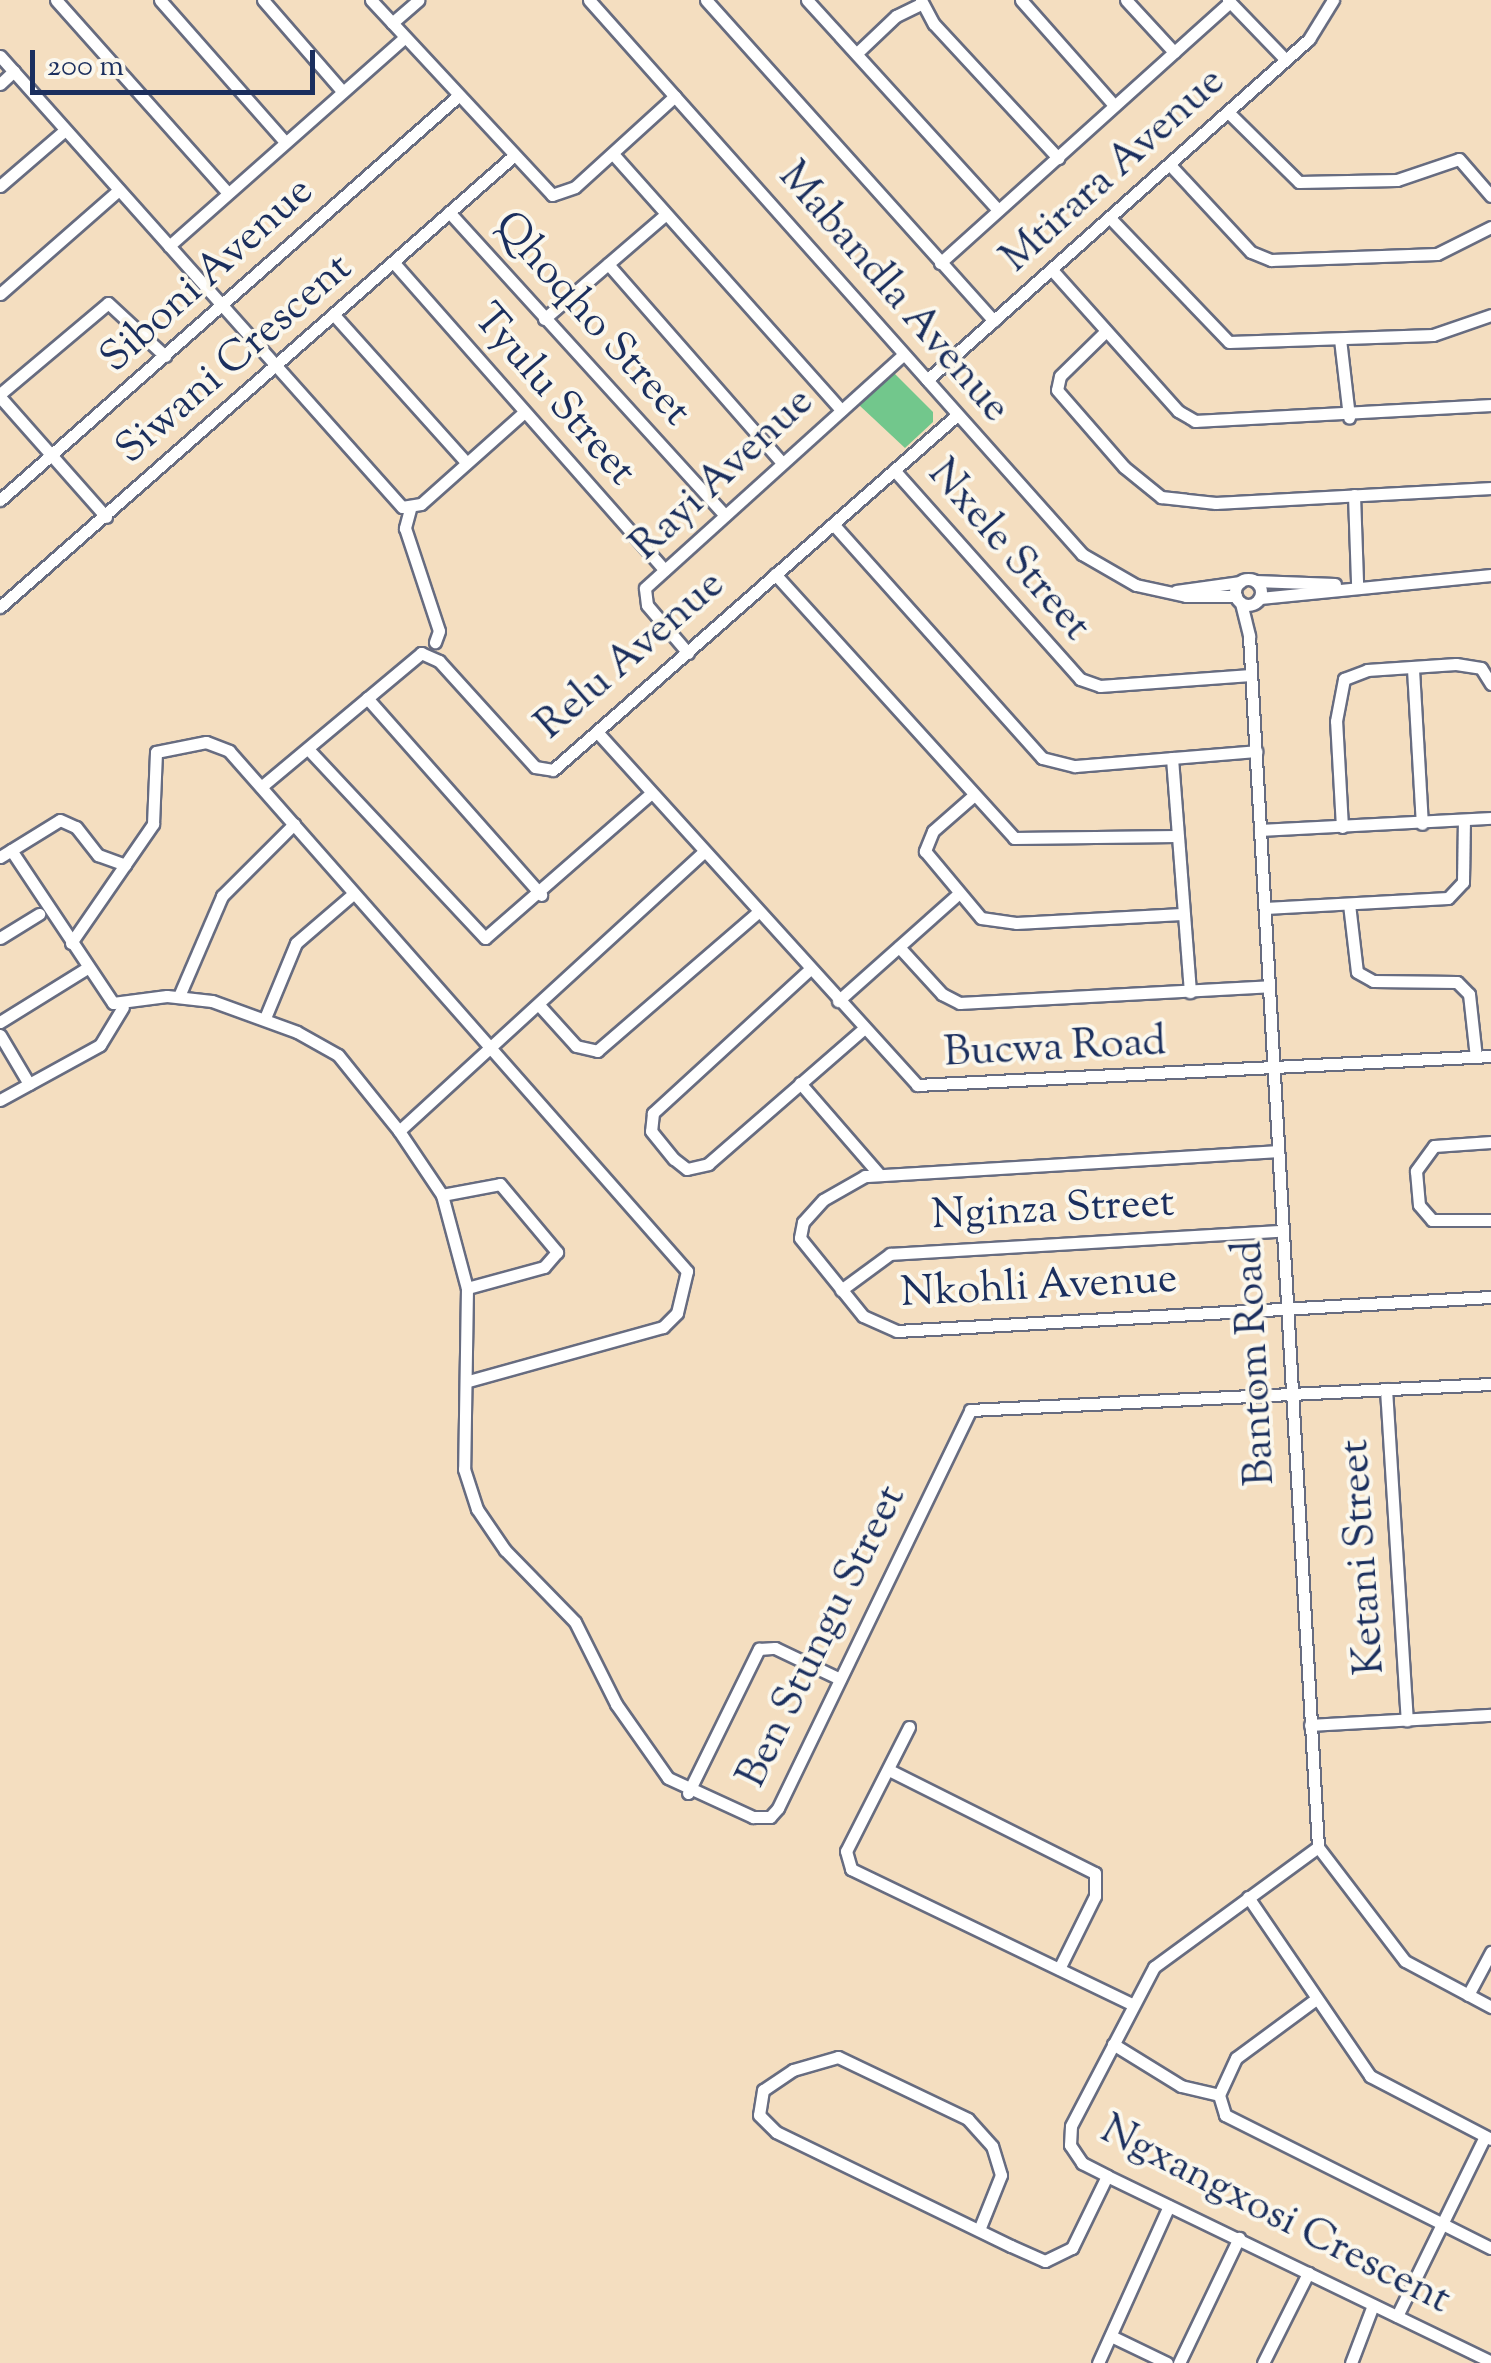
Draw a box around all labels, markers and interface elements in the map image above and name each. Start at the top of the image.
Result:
scale bar [35,30,320,92]
text: 200 m [47,46,124,89]
street label: Mtirara Avenue [992,58,1236,284]
street label: Mabandla Avenue [766,153,1020,433]
street label: Siboni Avenue [91,167,325,385]
street label: Qhoqho Street [482,203,700,437]
street label: Siwani Crescent [107,244,363,476]
street label: Tyulu Street [461,295,645,497]
street label: Rayi Avenue [621,378,825,572]
street label: Nxele Street [916,450,1100,652]
street label: Relu Avenue [527,561,735,751]
street label: Bucwa Road [943,1018,1167,1080]
street label: Nginza Street [930,1179,1176,1243]
street label: Bantom Road [1224,1239,1288,1487]
street label: Nkohli Avenue [899,1256,1179,1320]
street label: Ketani Street [1331,1438,1397,1676]
street label: Ben Stungu Street [728,1478,918,1796]
street label: Ngxangxosi Crescent [1092,2106,1458,2326]

